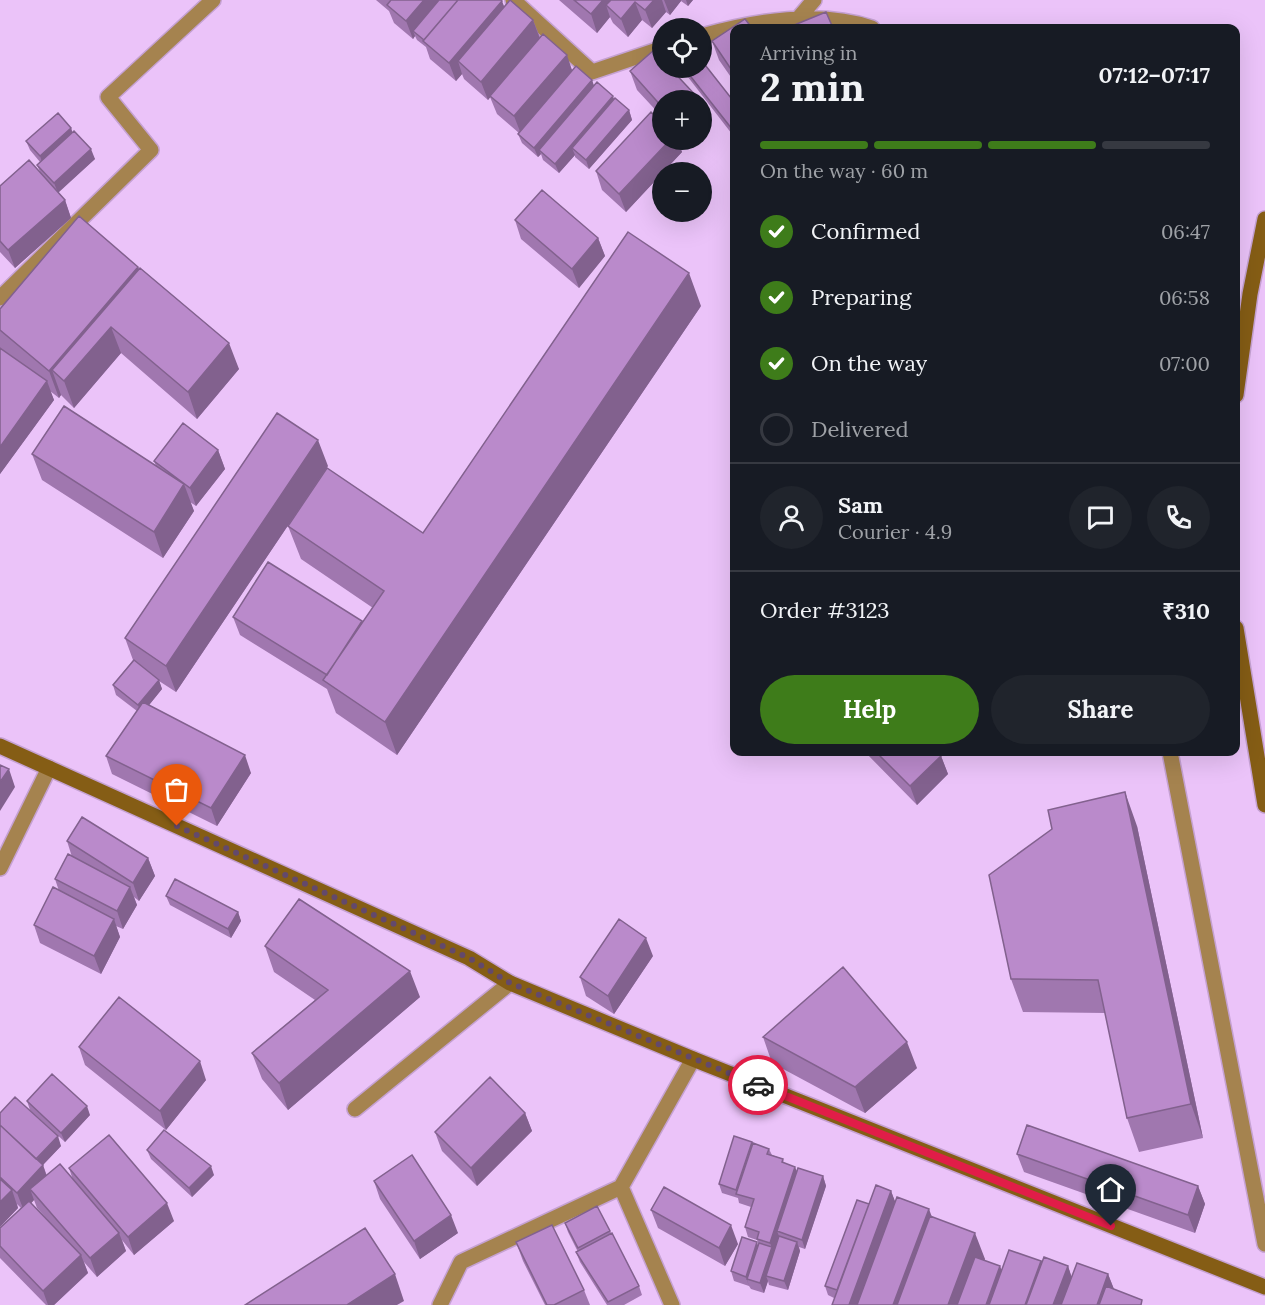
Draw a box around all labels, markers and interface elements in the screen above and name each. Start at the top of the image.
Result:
map controls [652,18,712,222]
button: locate [652,18,712,78]
text: Arriving in [760,40,857,65]
text: 07:12–07:17 [1098,61,1210,89]
text: 2 min [760,62,865,112]
button: + [652,90,712,150]
text: On the way · 60 m [760,158,928,183]
button: − [652,162,712,222]
icon: check [760,215,793,248]
text: Confirmed [811,217,920,245]
text: 06:47 [1161,219,1210,244]
icon: check [760,281,793,314]
text: Preparing [811,283,911,311]
text: 06:58 [1159,285,1210,310]
icon: check [760,347,793,380]
text: On the way [811,349,927,377]
text: 07:00 [1159,351,1210,376]
text: Delivered [811,415,909,443]
button: person [760,486,823,549]
button: chat [1069,486,1132,549]
button: phone [1147,486,1210,549]
text: Sam [838,491,883,519]
text: Courier · 4.9 [838,519,952,544]
text: Order #3123 [760,596,890,624]
text: ₹310 [1162,597,1210,625]
button: Help [760,675,979,744]
button: Share [991,675,1210,744]
pin [151,764,202,826]
icon: bag [160,773,193,806]
courier [728,1055,788,1115]
icon: car [742,1069,775,1102]
pin [1085,1164,1136,1226]
icon: home [1094,1173,1127,1206]

